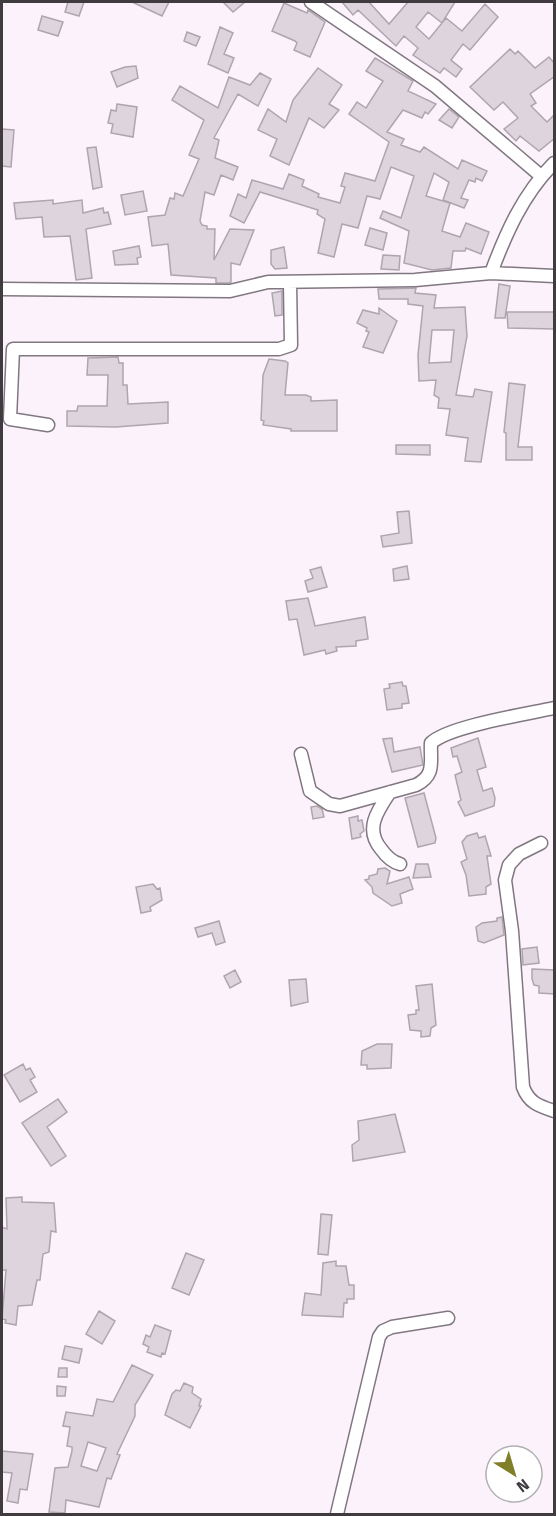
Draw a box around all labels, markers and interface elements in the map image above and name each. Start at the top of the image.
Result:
north arrow [484,1444,544,1504]
text: N [513,1475,533,1496]

